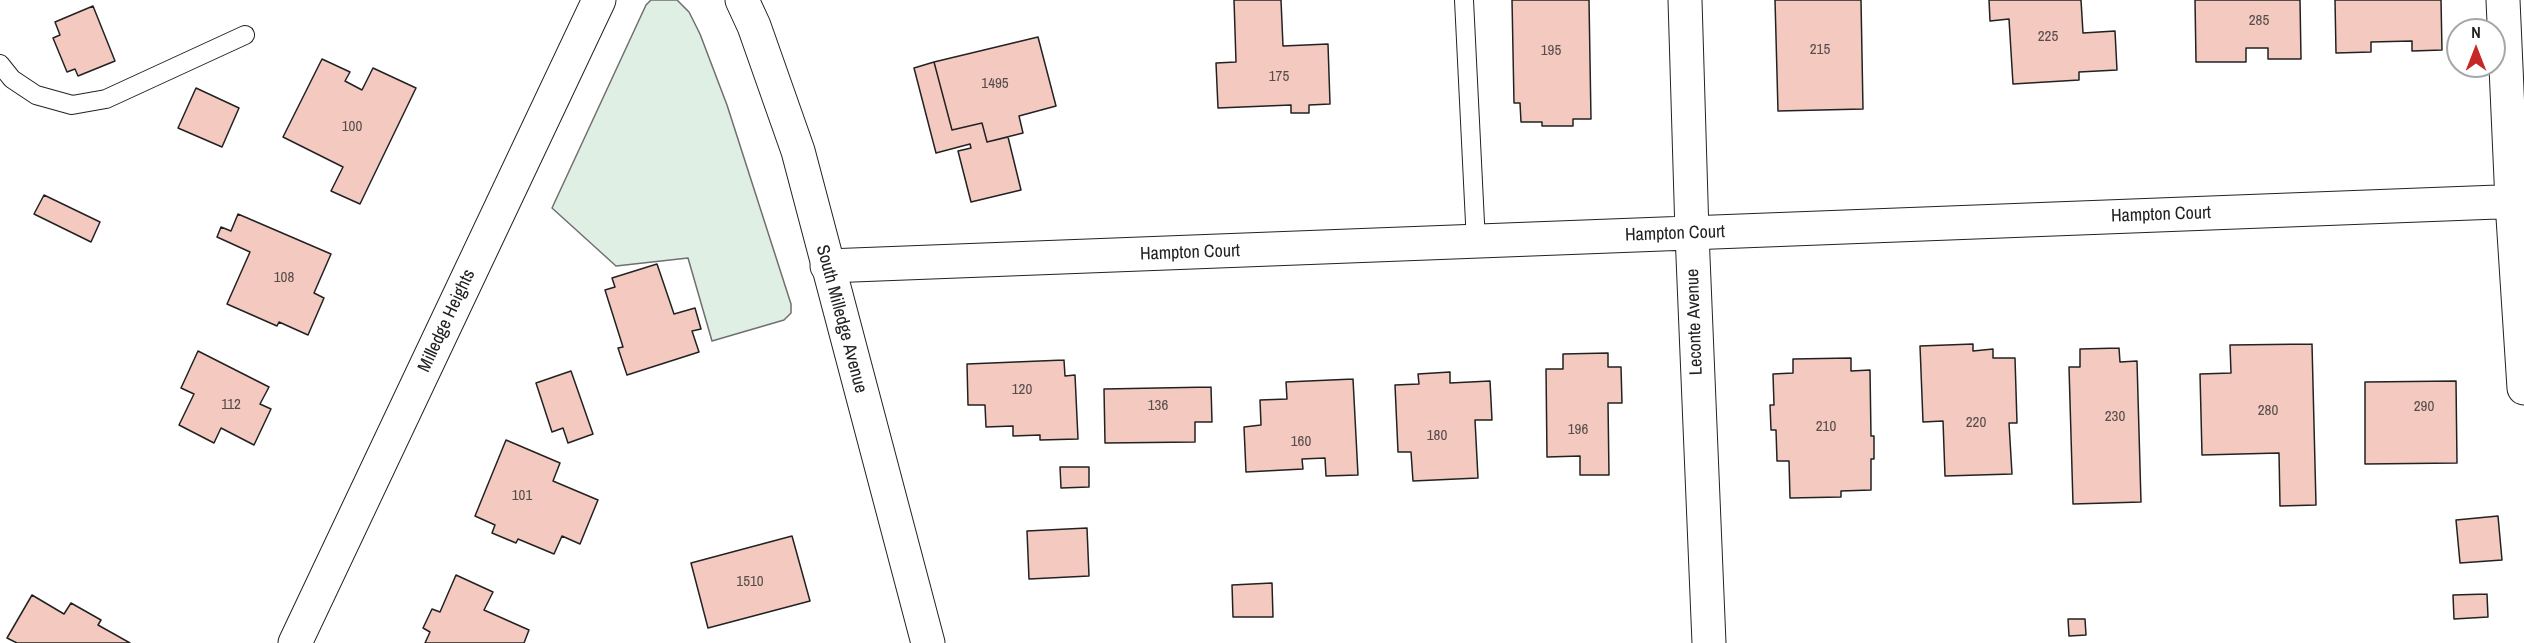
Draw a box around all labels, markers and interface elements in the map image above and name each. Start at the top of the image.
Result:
house number: 285 [2249,12,2269,30]
north arrow [2446,18,2506,78]
text: N [2471,21,2481,43]
house number: 225 [2038,28,2058,46]
house number: 215 [1810,41,1830,59]
house number: 195 [1541,42,1561,60]
house number: 175 [1269,68,1289,86]
house number: 1495 [981,75,1009,93]
house number: 100 [342,118,362,136]
street label: Hampton Court [2111,202,2211,228]
street label: Hampton Court [1625,221,1725,247]
street label: Hampton Court [1140,240,1240,266]
street label: South Milledge Avenue [811,243,871,395]
street label: Milledge Heights [414,266,480,376]
street label: Leconte Avenue [1682,268,1708,376]
house number: 108 [274,269,294,287]
house number: 120 [1012,381,1032,399]
house number: 112 [221,396,241,414]
house number: 136 [1148,397,1168,415]
house number: 290 [2414,398,2434,416]
house number: 280 [2258,402,2278,420]
house number: 230 [2105,408,2125,426]
house number: 220 [1966,414,1986,432]
house number: 210 [1816,418,1836,436]
house number: 196 [1568,421,1588,439]
house number: 180 [1427,427,1447,445]
house number: 160 [1291,433,1311,451]
house number: 101 [512,487,532,505]
house number: 1510 [736,573,764,591]

